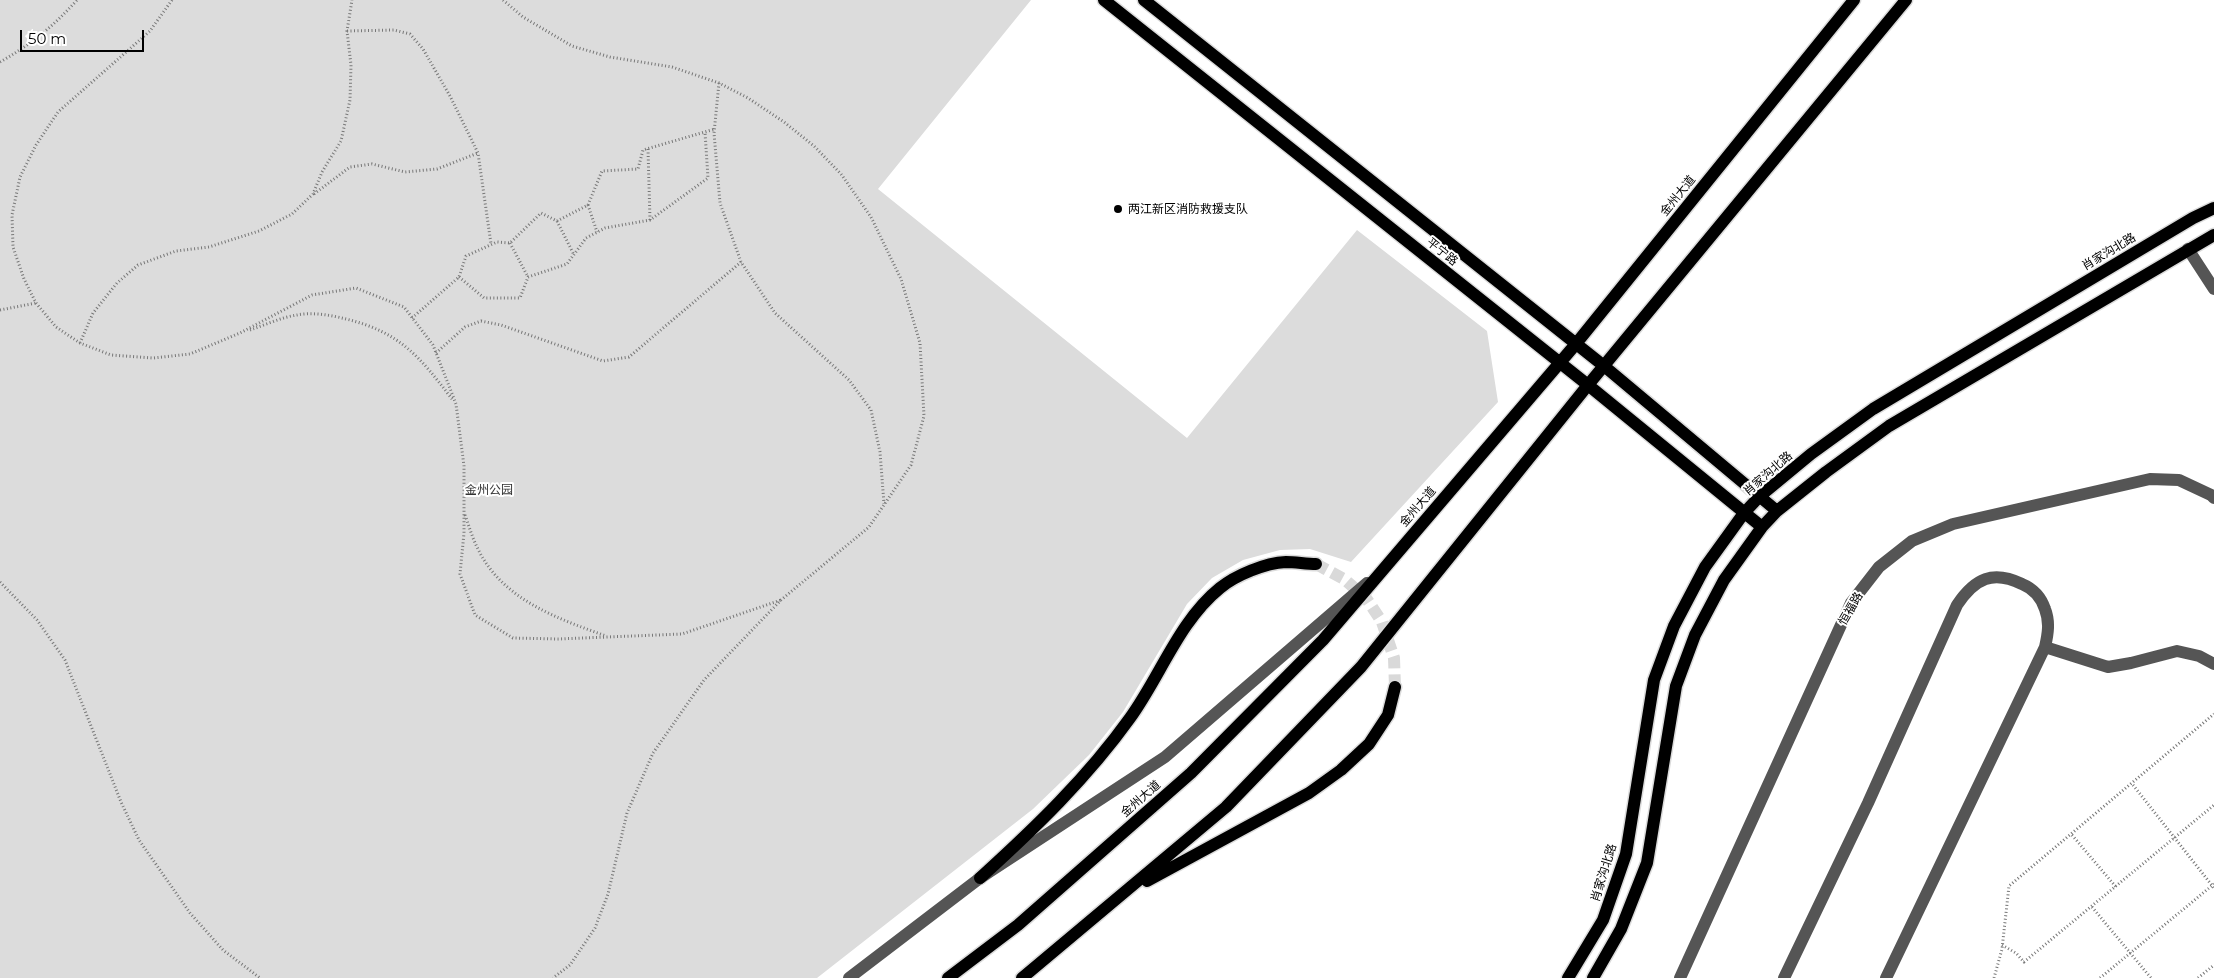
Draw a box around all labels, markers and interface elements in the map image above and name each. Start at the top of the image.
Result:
scale bar [22,20,146,52]
text: 50 m [28,29,66,48]
street label: 金州大道 [1657,173,1699,219]
place label: 两江新区消防救援支队 [1128,202,1248,216]
marker: 两江新区消防救援支队 [1112,203,1124,215]
street label: 肖家沟北路 [2080,230,2138,274]
street label: 平宁路 [1423,235,1461,269]
street label: 肖家沟北路 [1741,449,1795,499]
park label: 金州公园 [465,483,513,497]
street label: 金州大道 [1397,484,1439,530]
street label: 恒福路 [1836,590,1866,628]
street label: 金州大道 [1118,778,1164,820]
street label: 肖家沟北路 [1588,842,1620,904]

